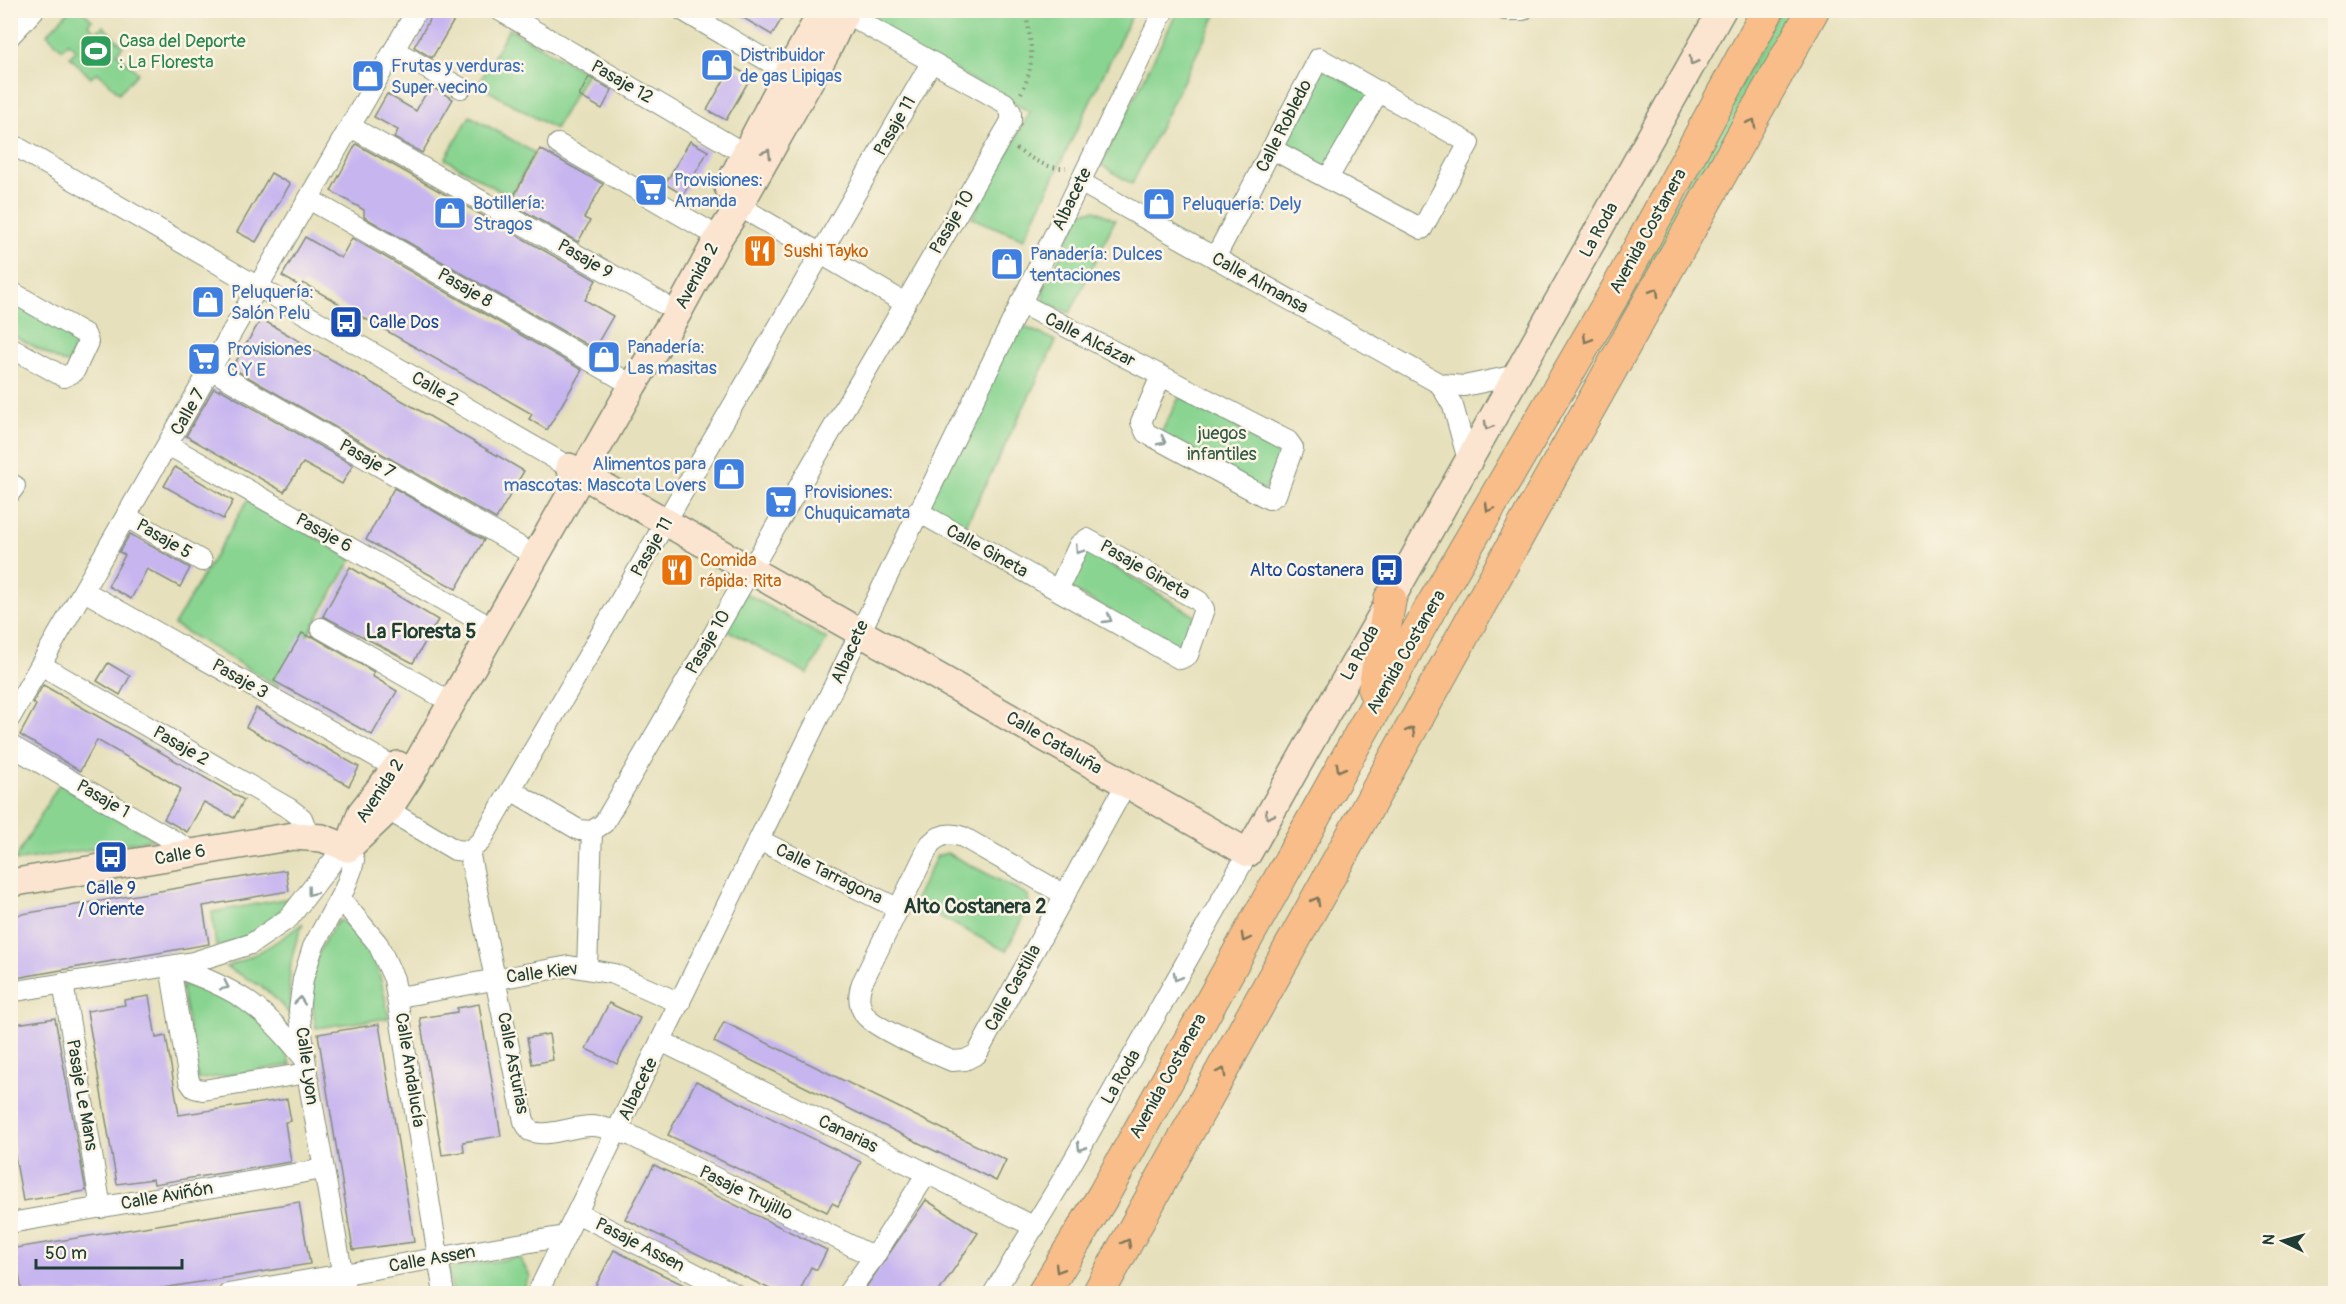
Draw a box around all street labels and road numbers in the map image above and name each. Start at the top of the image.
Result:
street label: Pasaje 12 [587,55,657,109]
street label: Calle Robledo [1251,75,1317,176]
street label: Pasaje 11 [869,92,921,160]
street label: Albacete [1047,164,1097,234]
street label: Avenida Costanera [1604,164,1692,298]
street label: Pasaje 10 [924,186,980,258]
street label: La Roda [1574,198,1624,262]
street label: Pasaje 9 [553,234,617,284]
street label: Avenida 2 [670,239,724,313]
street label: Calle Almansa [1208,247,1312,319]
street label: Pasaje 8 [433,263,497,313]
street label: Calle Alcázar [1041,307,1140,373]
street label: Calle 2 [407,366,463,412]
street label: Calle 7 [165,384,211,440]
street label: Pasaje 7 [335,434,399,484]
street label: Pasaje 6 [292,508,356,558]
street label: Pasaje 11 [626,513,678,581]
street label: Pasaje 5 [132,514,196,564]
street label: Calle Gineta [942,519,1032,583]
street label: Pasaje Gineta [1096,535,1194,605]
street label: Avenida Costanera [1361,586,1451,718]
street label: Pasaje 10 [680,606,736,678]
street label: Albacete [826,616,874,687]
street label: La Roda [1335,621,1385,685]
street label: Pasaje 3 [208,654,272,704]
street label: Calle Cataluña [1002,706,1106,780]
street label: Pasaje 2 [149,721,213,771]
street label: Avenida 2 [351,755,409,827]
street label: Pasaje 1 [72,775,134,823]
street label: Calle Tarragona [772,838,886,910]
street label: Calle 6 [153,839,207,871]
street label: Calle Castilla [980,941,1046,1035]
street label: Calle Kiev [505,957,579,989]
street label: Avenida Costanera [1124,1009,1212,1143]
street label: Calle Asturias [492,1010,534,1116]
street label: Calle Andalucía [390,1011,430,1129]
street label: Calle Lyon [290,1026,324,1106]
street label: Pasaje Le Mans [61,1038,103,1152]
street label: La Roda [1096,1045,1146,1109]
street label: Albacete [613,1054,663,1124]
street label: Canarias [814,1110,882,1158]
street label: Pasaje Trujillo [695,1160,797,1226]
street label: Calle Aviñón [119,1177,215,1215]
street label: Pasaje Assen [591,1213,689,1277]
street label: Calle Assen [387,1240,477,1278]

